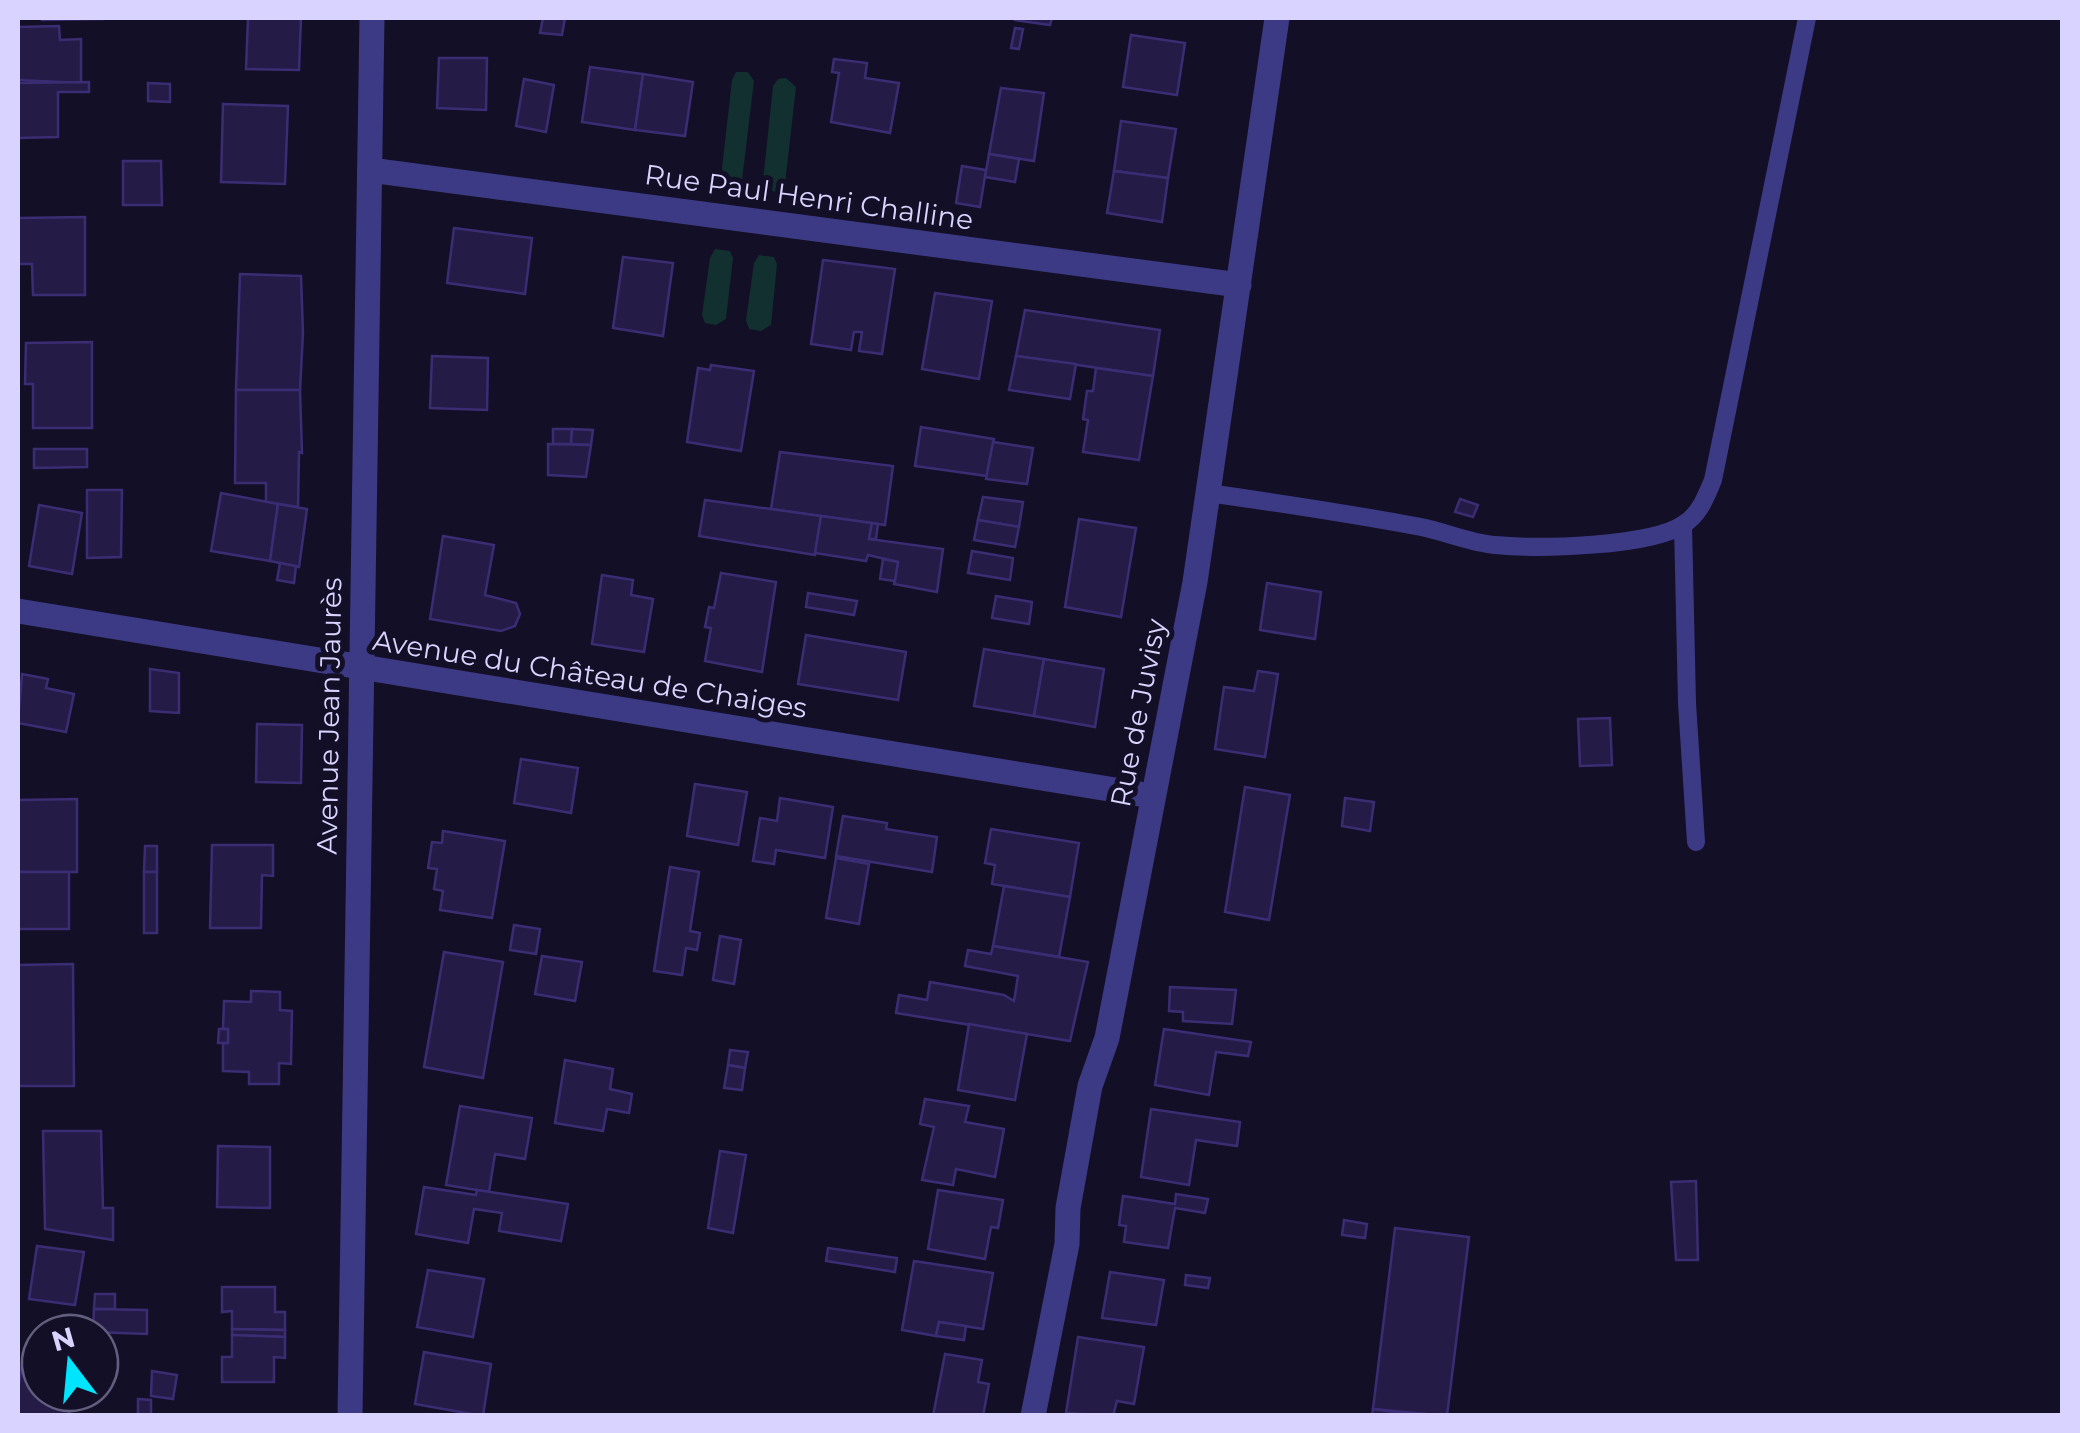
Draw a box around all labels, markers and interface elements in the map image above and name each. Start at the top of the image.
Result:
street label: Rue Paul Henri Challine [643,157,975,237]
street label: Avenue Jean Jaurès [310,577,348,855]
street label: Rue de Juvisy [1103,615,1173,810]
street label: Avenue du Château de Chaiges [370,623,810,725]
north arrow [20,1313,120,1413]
text: N [48,1320,79,1358]

